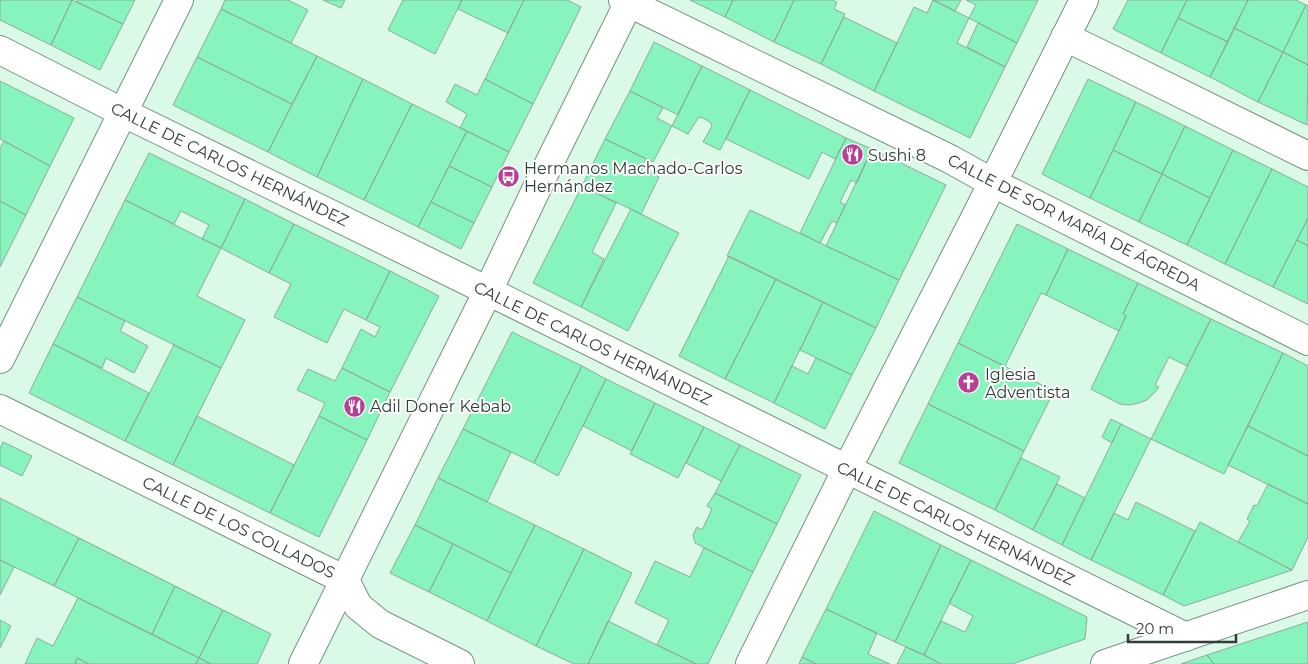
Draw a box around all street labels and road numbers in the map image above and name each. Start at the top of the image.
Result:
street label: CALLE DE CARLOS HERNÁNDEZ [108,98,352,230]
street label: CALLE DE SOR MARÍA DE ÁGREDA [944,150,1204,295]
street label: CALLE DE CARLOS HERNÁNDEZ [471,277,715,409]
street label: CALLE DE CARLOS HERNÁNDEZ [834,457,1078,589]
street label: CALLE DE LOS COLLADOS [139,472,338,583]

